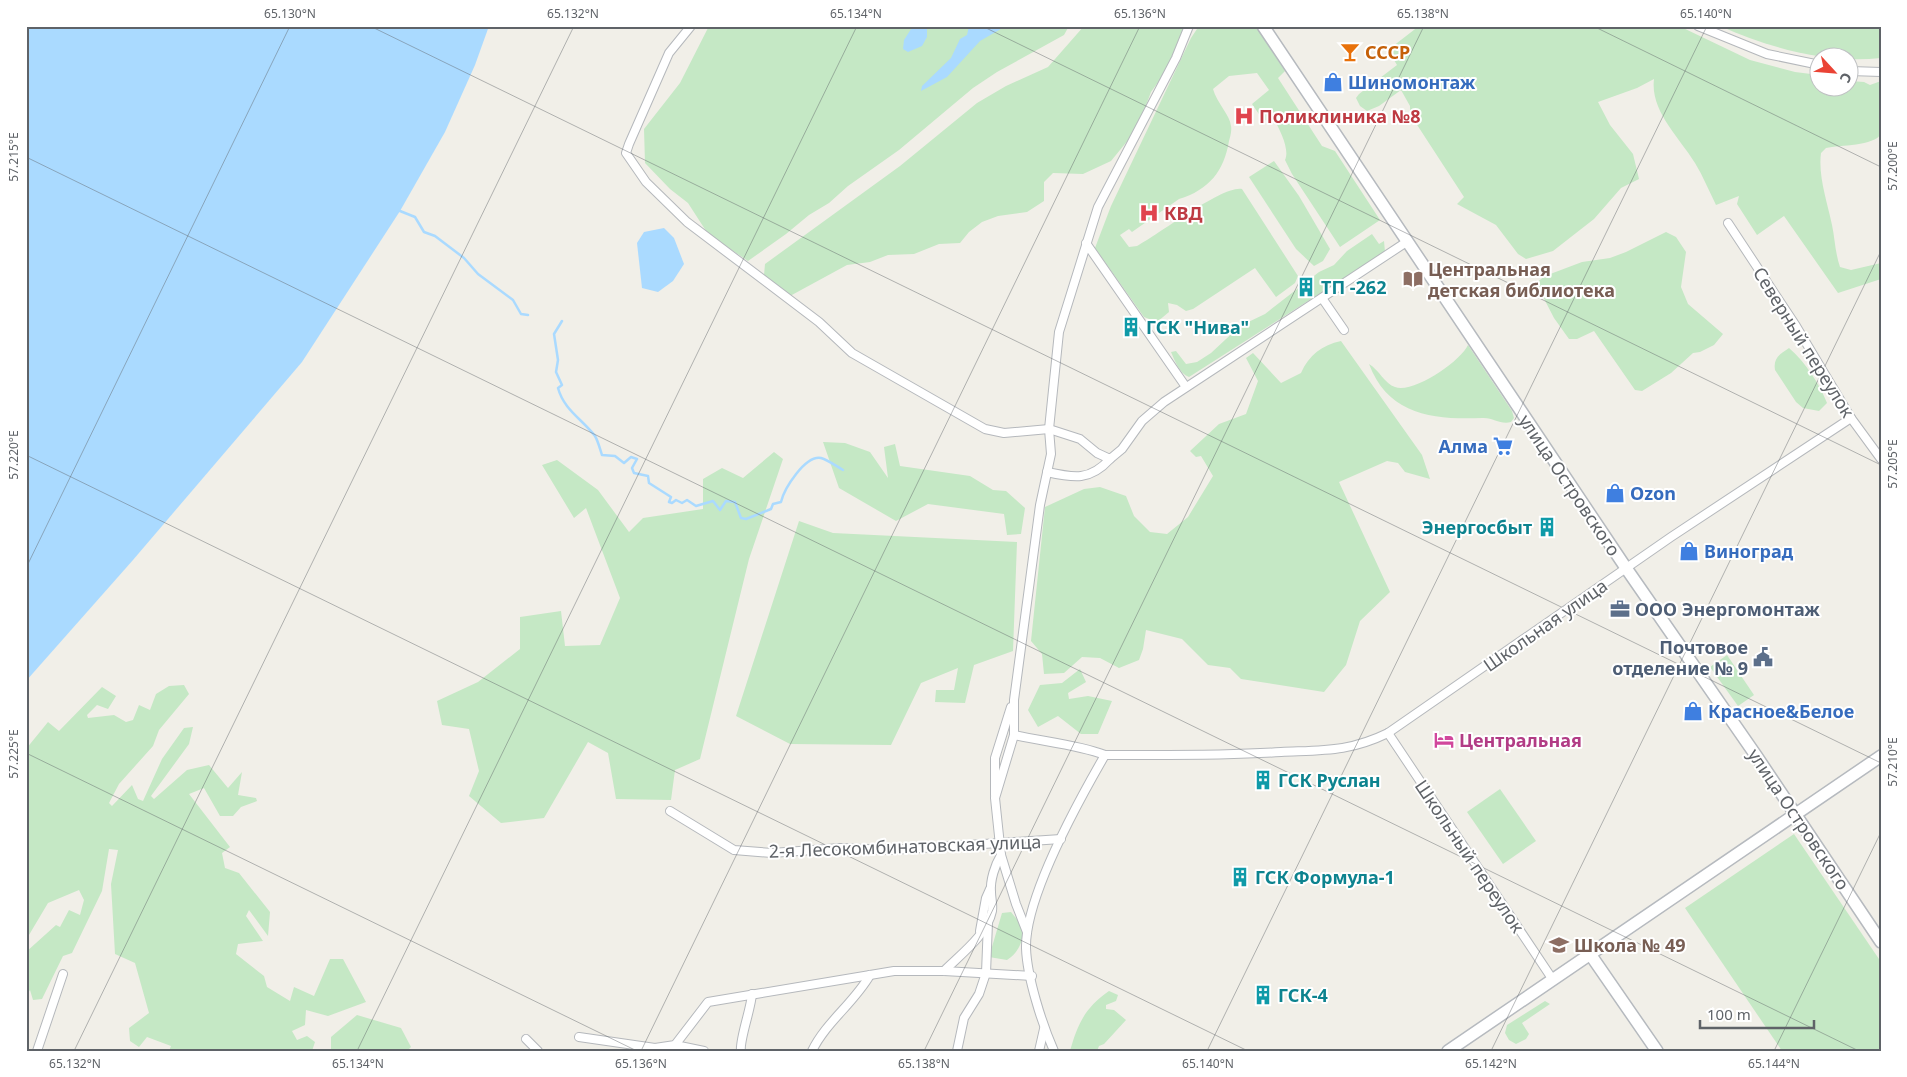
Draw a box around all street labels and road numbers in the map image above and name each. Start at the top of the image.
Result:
street label: Северный переулок [1748,262,1860,422]
street label: улица Островского [1514,410,1626,560]
street label: Школьная улица [1478,573,1612,677]
street label: улица Островского [1743,744,1855,894]
street label: Школьный переулок [1410,775,1530,938]
street label: 2-я Лесокомбинатовская улица [768,829,1042,863]

